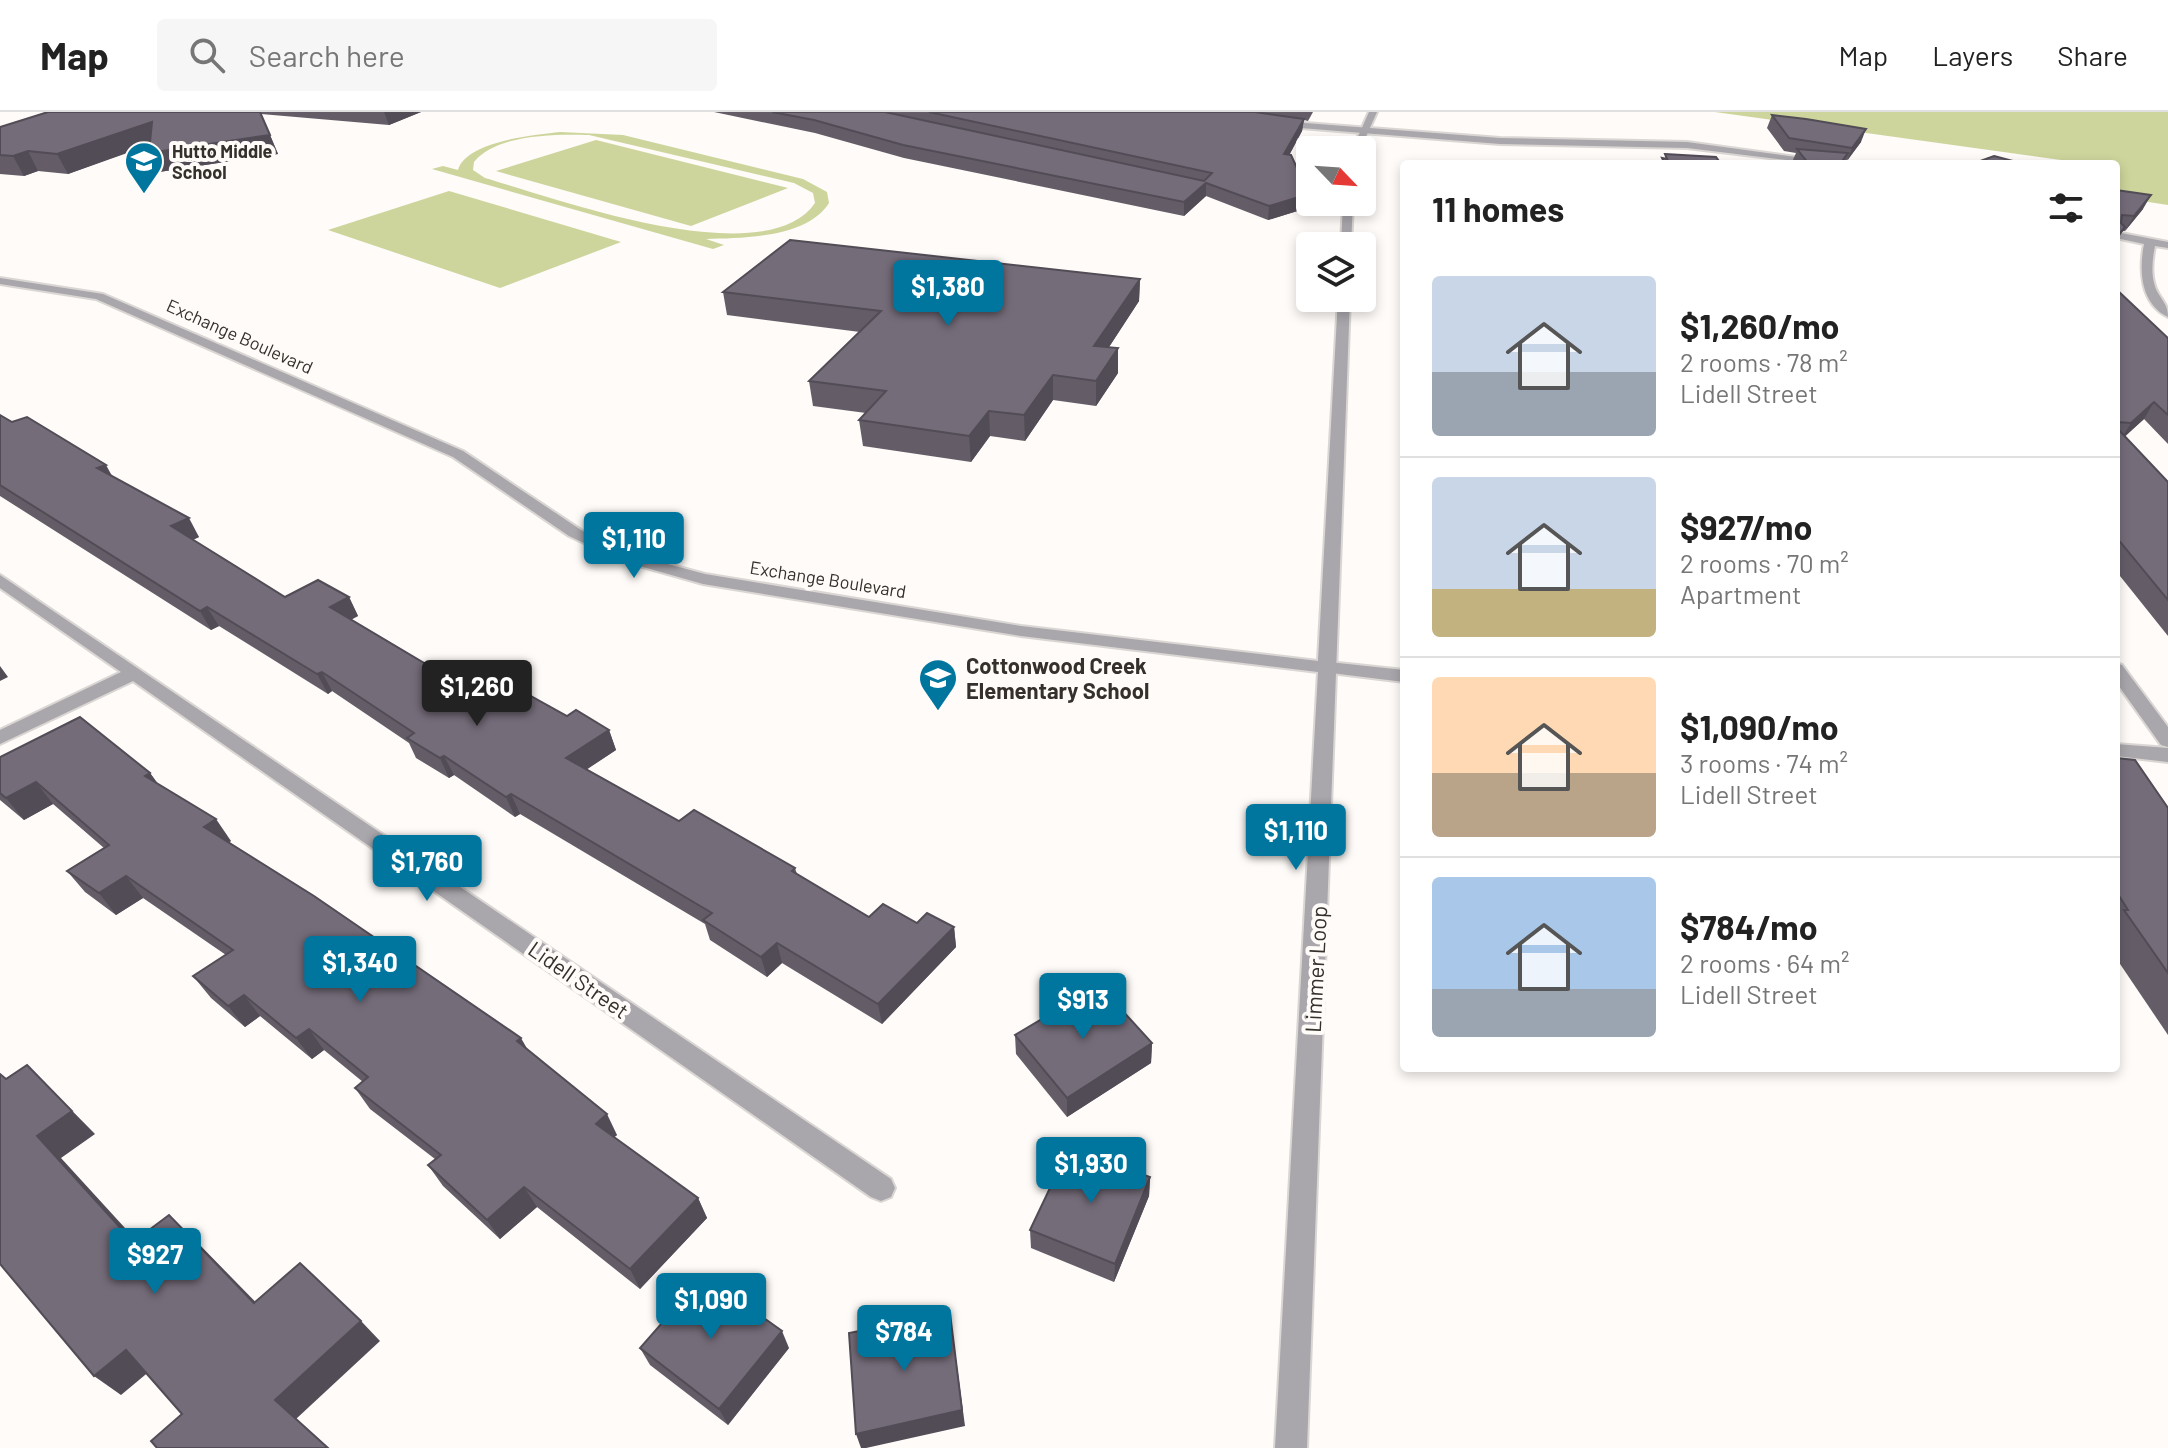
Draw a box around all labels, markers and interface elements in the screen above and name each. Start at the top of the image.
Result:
search box [157,19,717,91]
text: Map [40,32,109,78]
icon: search [185,33,229,77]
text: Search here [249,37,405,73]
text: Map [1838,38,1888,72]
text: Layers [1932,38,2013,72]
text: Share [2057,38,2128,72]
north arrow [1296,136,1376,216]
map controls [1296,136,1376,312]
school or university icon: Hutto Middle School [123,140,165,195]
place label: Hutto Middle School [172,140,273,183]
icon: filters [2044,186,2088,230]
text: 11 homes [1432,188,1564,229]
button: layers [1296,232,1376,312]
pin: $1,380 [883,260,1013,328]
text: $1,380 [911,270,985,301]
street label: Exchange Boulevard [163,294,317,378]
text: $1,260/mo [1680,305,1840,346]
icon: home [1496,308,1592,404]
text: 2 rooms · 78 m² [1680,346,1848,377]
text: Lidell Street [1680,377,1818,408]
text: $927/mo [1680,506,1812,547]
icon: home [1496,509,1592,605]
pin: $1,110 [569,512,699,580]
text: $1,110 [602,522,666,553]
text: 2 rooms · 70 m² [1680,547,1849,578]
street label: Exchange Boulevard [748,556,908,602]
text: Apartment [1680,578,1801,609]
place label: Cottonwood Creek Elementary School [966,652,1149,703]
school or university icon: Cottonwood Creek Elementary School [917,657,959,712]
pin: $1,260 [412,660,542,728]
text: $1,260 [440,670,514,701]
text: $1,090/mo [1680,706,1839,747]
icon: home [1496,709,1592,805]
text: 3 rooms · 74 m² [1680,747,1848,778]
text: Lidell Street [1680,778,1818,809]
pin: $1,110 [1231,804,1361,872]
text: $1,110 [1264,814,1328,845]
pin: $1,760 [362,835,492,903]
text: $1,760 [391,845,463,876]
street label: Limmer Loop [1299,905,1331,1033]
text: $784/mo [1680,906,1818,947]
icon: home [1496,909,1592,1005]
street label: Lidell Street [524,935,634,1023]
pin: $1,340 [295,936,425,1004]
text: $1,340 [322,946,398,977]
text: 2 rooms · 64 m² [1680,947,1850,978]
pin: $913 [1036,973,1130,1041]
text: Lidell Street [1680,978,1818,1009]
text: $913 [1057,983,1109,1014]
pin: $1,930 [1026,1137,1156,1205]
text: $1,930 [1054,1147,1128,1178]
pin: $927 [108,1228,202,1296]
text: $927 [127,1238,183,1269]
pin: $1,090 [646,1273,776,1341]
text: $1,090 [674,1283,748,1314]
pin: $784 [857,1305,951,1373]
text: $784 [875,1315,933,1346]

